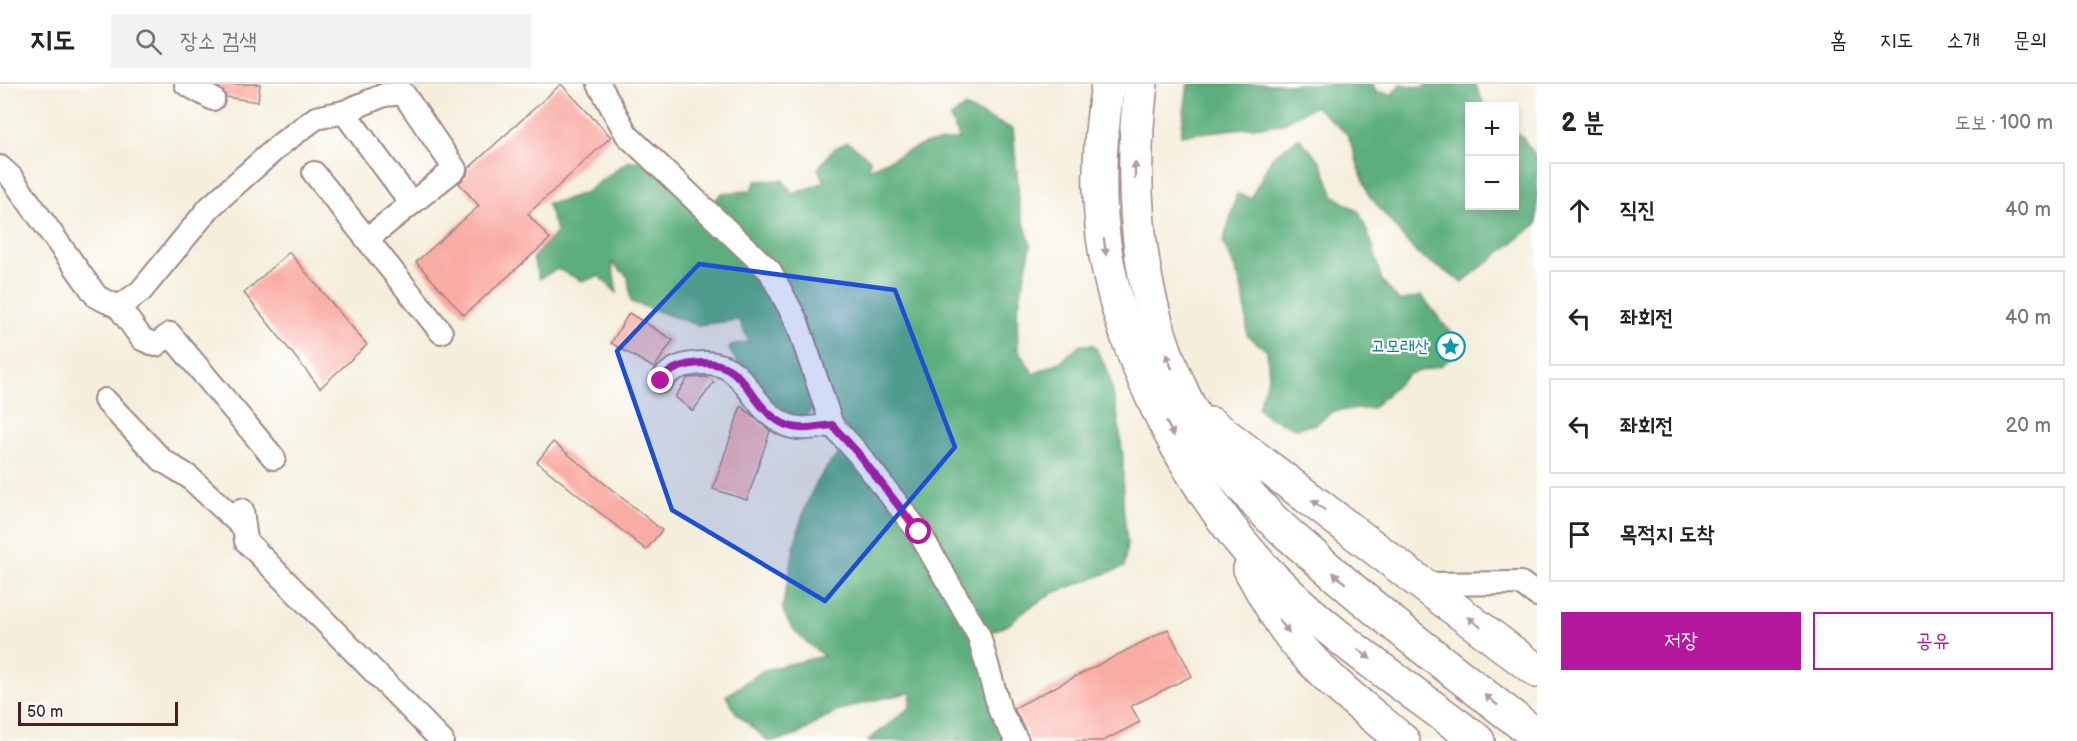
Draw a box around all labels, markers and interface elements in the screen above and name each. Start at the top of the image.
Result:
search box [111,14,531,68]
text: 지도 [30,24,75,57]
icon: search [132,25,165,58]
text: 장소 검색 [180,28,257,55]
text: 홈 [1830,28,1847,53]
text: 지도 [1880,28,1913,53]
text: 소개 [1946,28,1980,53]
text: 문의 [2013,28,2047,53]
map controls [1465,102,1519,210]
button: + [1465,102,1519,156]
text: 2 분 [1561,108,1605,139]
text: 도보 · 100 m [1955,111,2053,135]
button: − [1465,156,1519,210]
one-way arrow [1130,161,1140,180]
icon: ahead [1563,194,1596,227]
text: 직진 [1620,197,1655,224]
text: 40 m [2005,198,2051,222]
one-way arrow [1100,237,1109,256]
icon: left [1563,302,1596,335]
text: 좌회전 [1620,305,1673,332]
text: 40 m [2005,306,2051,330]
place icon: 고모래산 [1434,330,1466,362]
place label: 고모래산 [1371,336,1430,357]
one-way arrow [1164,351,1174,369]
route end [647,367,673,393]
icon: left [1563,410,1596,443]
text: 좌회전 [1620,413,1673,440]
text: 20 m [2006,414,2051,438]
one-way arrow [1165,421,1175,438]
one-way arrow [1311,499,1327,511]
route start [905,518,931,544]
icon: arrive [1563,518,1596,551]
text: 목적지 도착 [1620,521,1714,548]
one-way arrow [1332,572,1347,585]
button: 저장 [1561,612,1801,670]
button: 공유 [1813,612,2053,670]
one-way arrow [1467,616,1483,628]
one-way arrow [1277,618,1289,633]
one-way arrow [1356,647,1372,660]
one-way arrow [1483,694,1498,706]
scale bar [18,699,178,726]
text: 50 m [27,703,63,722]

